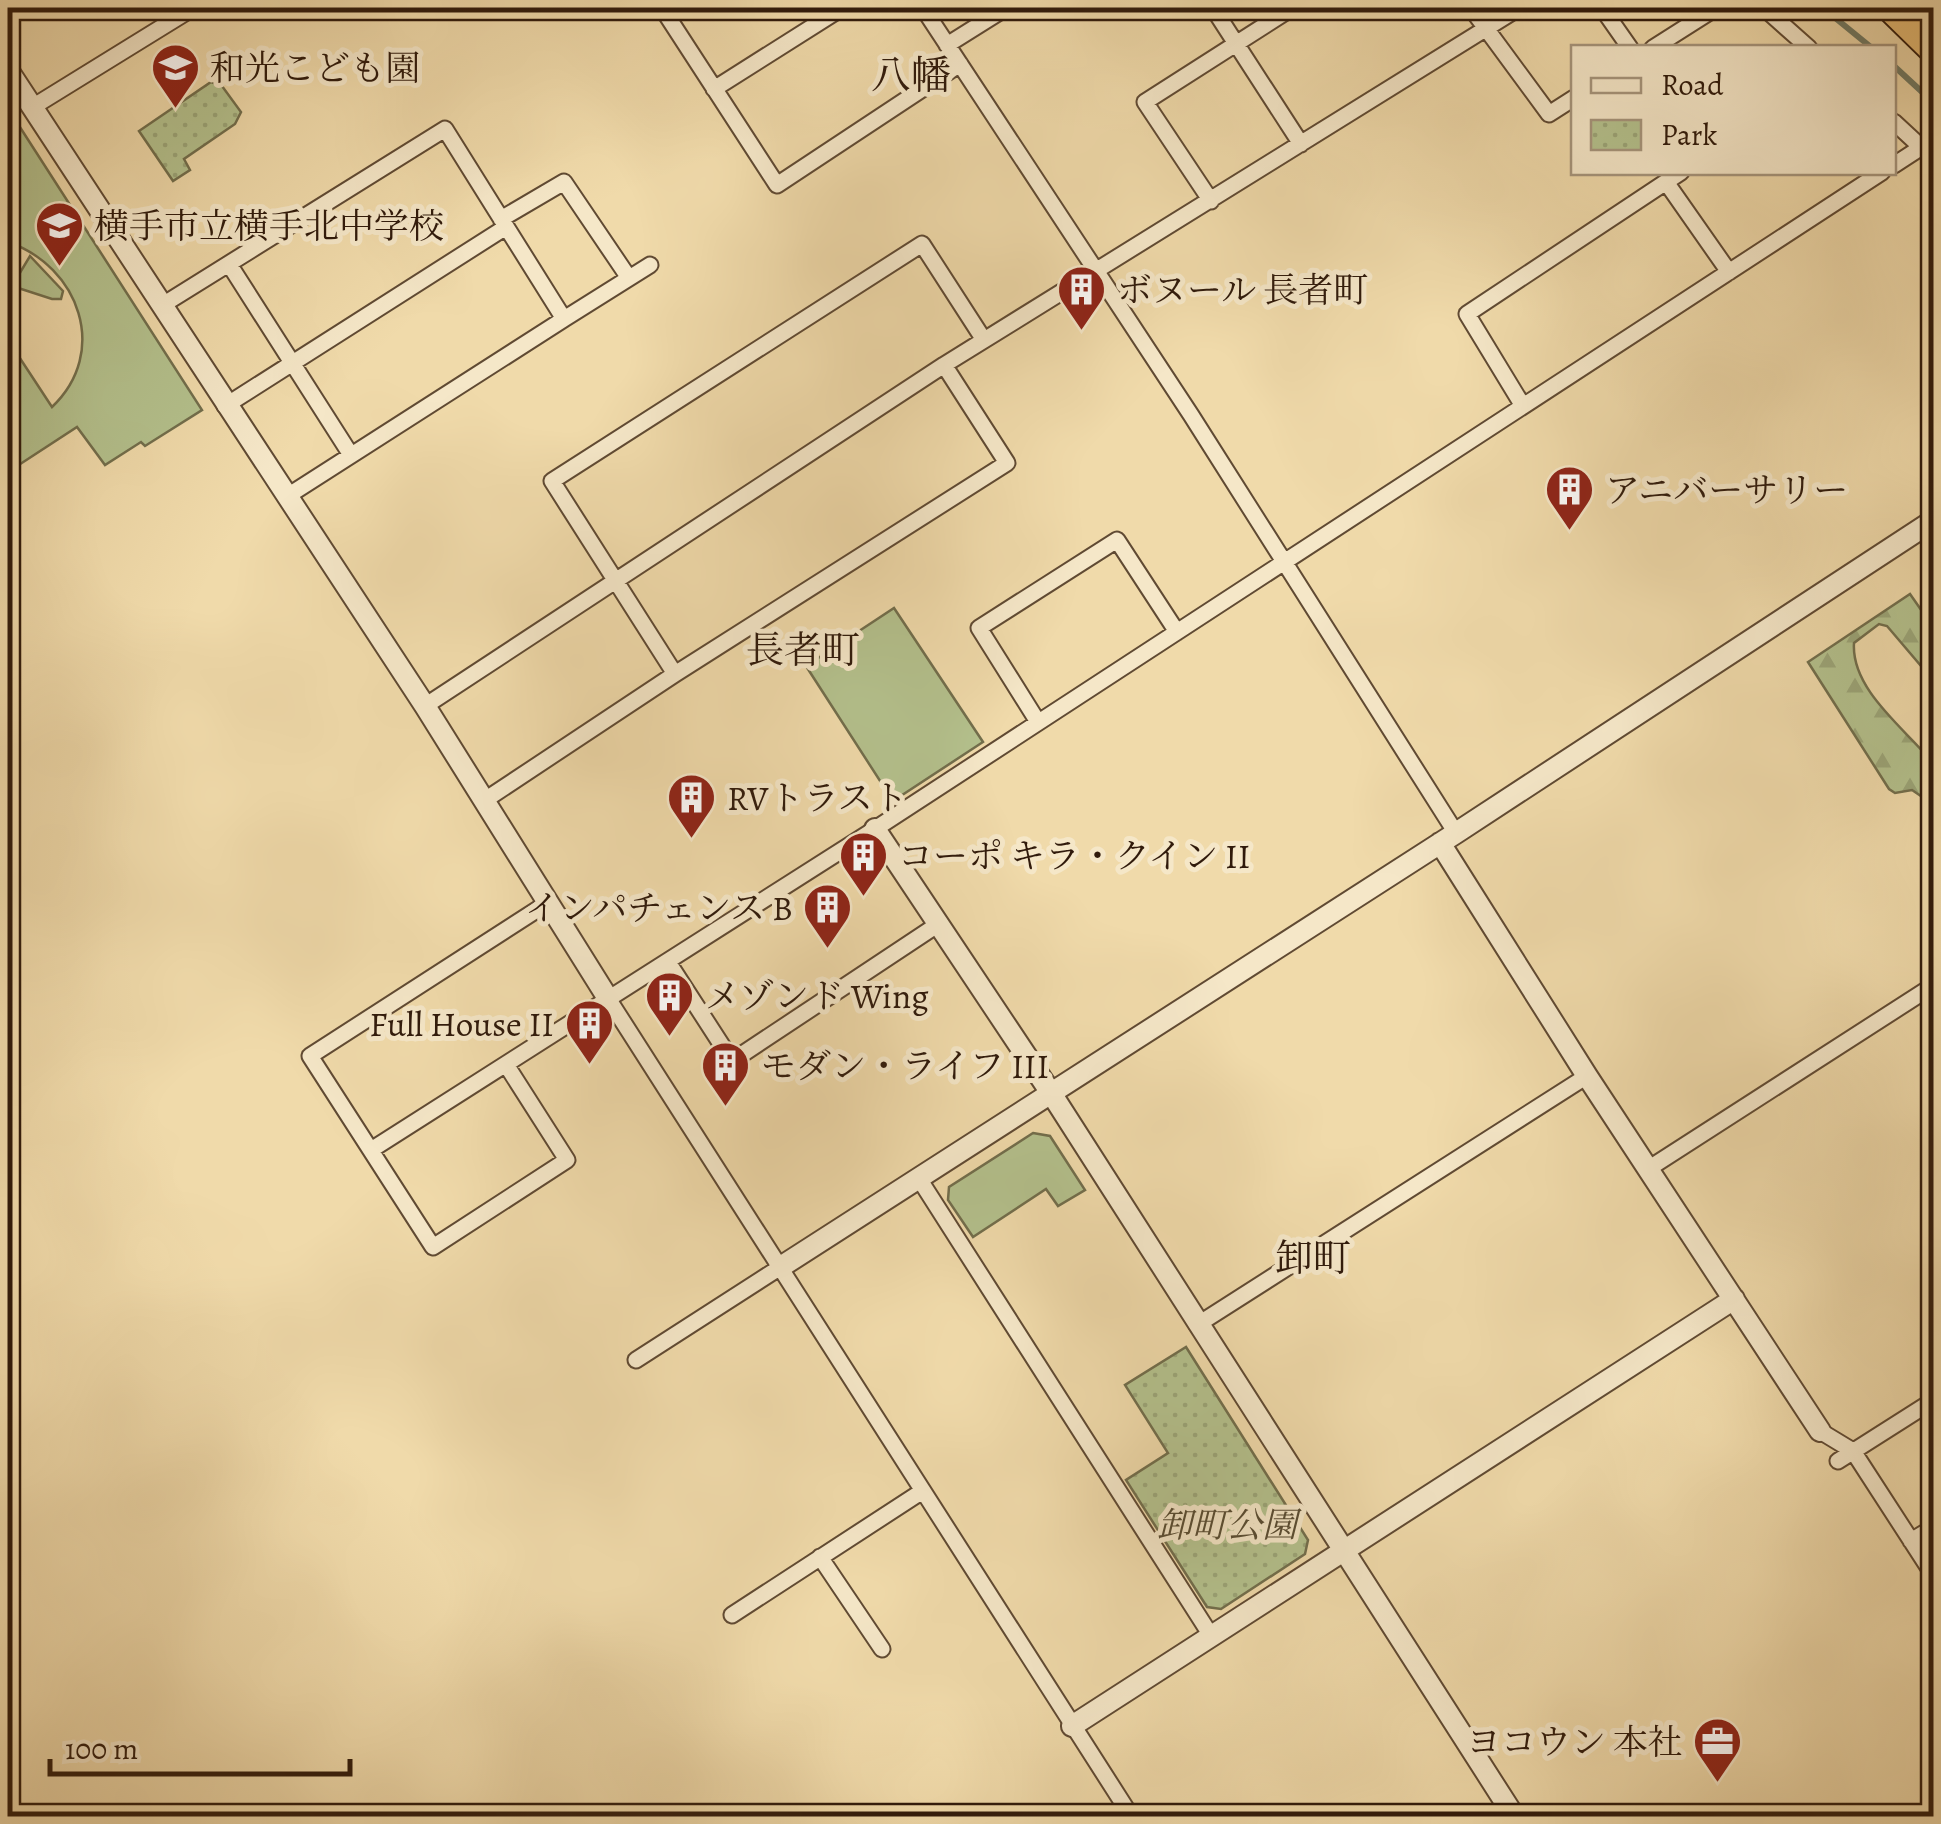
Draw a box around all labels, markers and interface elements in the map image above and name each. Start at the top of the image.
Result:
school or university icon: 和光こども園 [149,42,201,110]
place label: 和光こども園 [210,44,420,92]
legend [1571,45,1896,175]
district label: 八幡 [871,48,951,103]
text: Road [1661,65,1724,105]
text: Park [1661,115,1717,155]
school or university icon: 横手市立横手北中学校 [33,200,85,268]
place label: 横手市立横手北中学校 [94,202,444,250]
building icon: ボヌール 長者町 [1056,264,1108,332]
place label: ボヌール 長者町 [1117,266,1368,314]
building icon: アニバーサリー [1544,464,1596,532]
place label: アニバーサリー [1605,466,1848,514]
district label: 長者町 [746,624,860,676]
building icon: RVトラスト [666,772,718,840]
place label: RVトラスト [727,774,908,822]
building icon: コーポ キラ・クイン II [837,830,889,898]
place label: コーポ キラ・クイン II [898,832,1250,880]
building icon: インパチェンス B [802,882,854,950]
place label: インパチェンス B [525,884,793,932]
building icon: メゾンド Wing [644,970,696,1038]
place label: メゾンド Wing [705,972,929,1020]
building icon: Full House II [563,998,615,1066]
place label: Full House II [369,1000,554,1048]
building icon: モダン・ライフ III [700,1040,752,1108]
place label: モダン・ライフ III [761,1042,1049,1090]
district label: 卸町 [1275,1232,1351,1284]
park label: 卸町公園 [1157,1501,1302,1549]
scale bar [50,1714,350,1776]
office icon: ヨコウン 本社 [1692,1716,1744,1784]
place label: ヨコウン 本社 [1466,1718,1683,1766]
text: 100 m [65,1729,138,1769]

